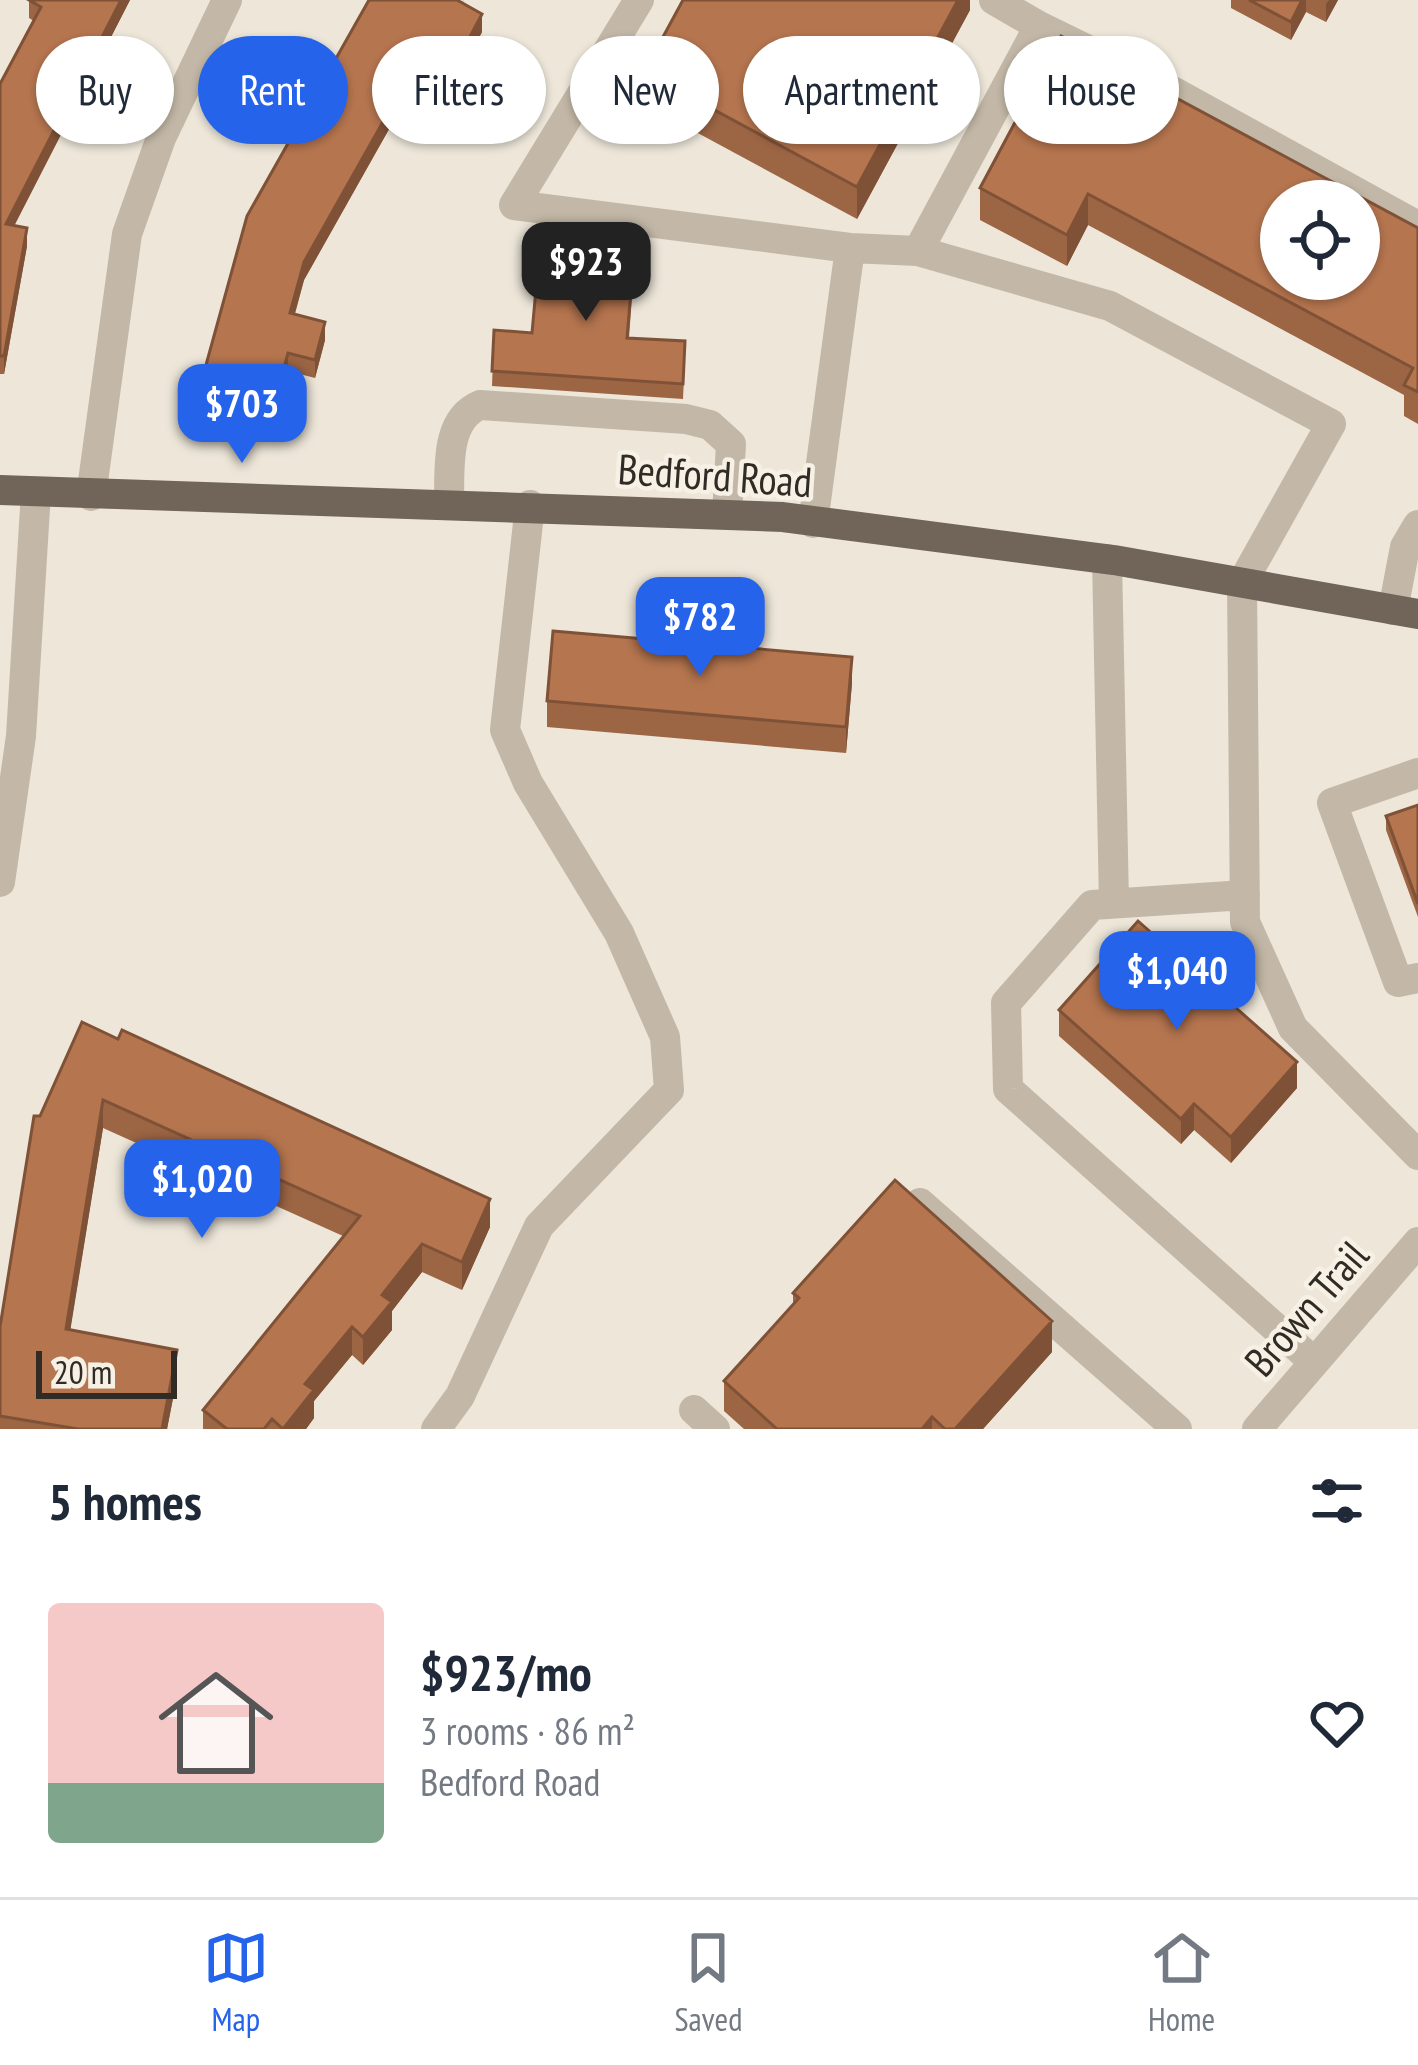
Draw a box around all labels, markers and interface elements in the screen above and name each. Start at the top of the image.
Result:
chip: Buy [36,36,174,144]
chip: Rent [198,36,348,144]
chip: Filters [372,36,546,144]
chip: New [570,36,719,144]
chip: Apartment [743,36,980,144]
chip: House [1004,36,1179,144]
map controls [1260,180,1380,300]
button: locate [1260,180,1380,300]
pin: $923 [515,222,657,324]
text: $923 [549,235,623,286]
pin: $703 [171,364,313,466]
text: $703 [205,377,279,428]
street label: Bedford Road [616,441,814,509]
pin: $782 [629,577,771,679]
text: $782 [663,590,737,641]
pin: $1,040 [1079,931,1275,1033]
text: $1,040 [1126,944,1228,995]
pin: $1,020 [104,1139,300,1241]
text: $1,020 [151,1152,253,1203]
street label: Brown Trail [1232,1228,1380,1387]
scale bar [36,1345,177,1398]
text: 20 m [54,1350,112,1393]
text: 5 homes [48,1468,202,1534]
icon: filters [1304,1468,1370,1534]
text: $923/mo [420,1639,592,1705]
icon: home [144,1651,288,1795]
icon: heart [1304,1690,1370,1756]
text: 3 rooms · 86 m² [420,1705,635,1756]
text: Bedford Road [420,1756,600,1807]
tab: Map [203,1925,269,2040]
tab: Saved [674,1925,742,2040]
tab: Home [1148,1925,1215,2040]

